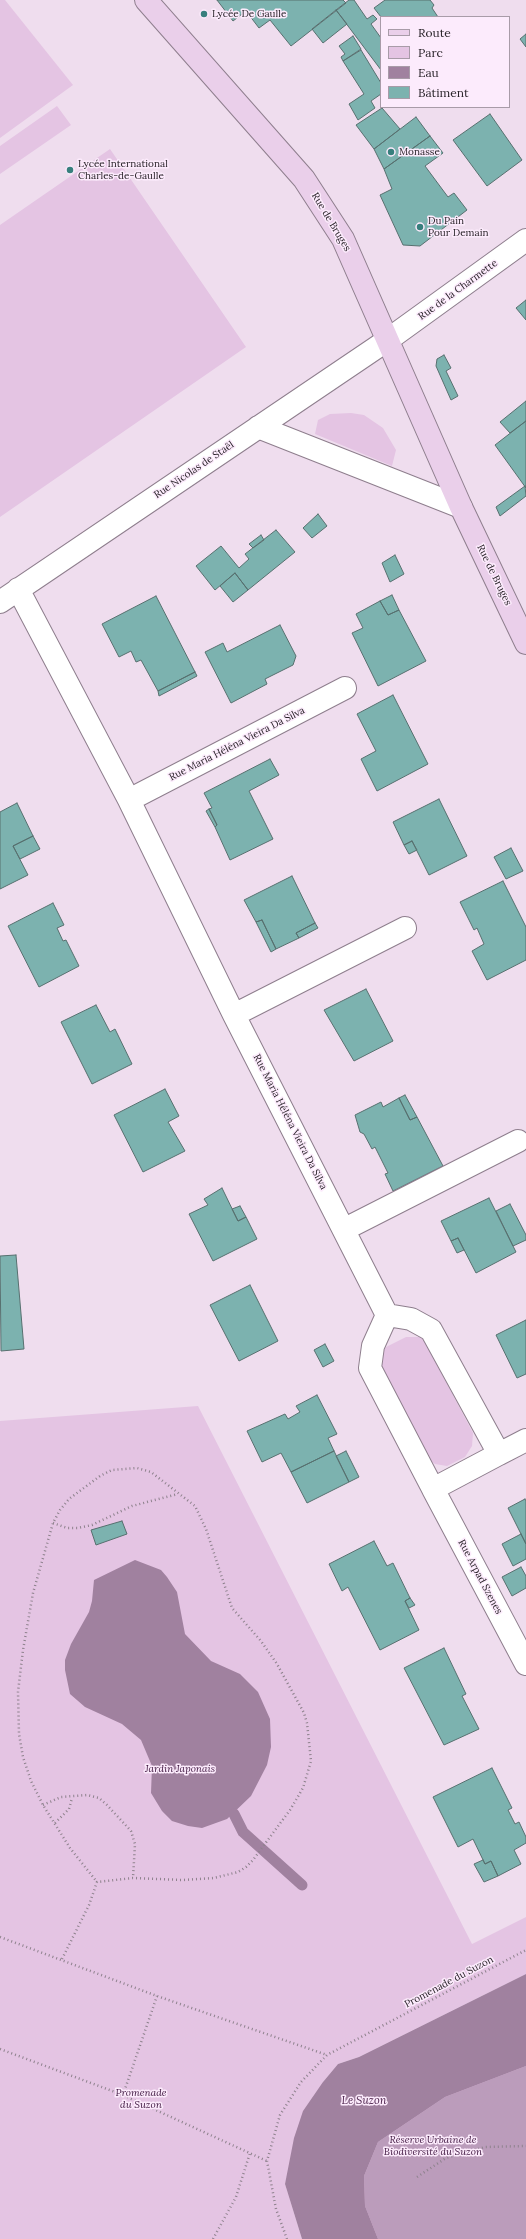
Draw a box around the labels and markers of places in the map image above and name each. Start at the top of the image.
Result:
place label: Lycée De Gaulle [212,8,286,20]
marker: Lycée De Gaulle [199,9,209,19]
place label: Monasse [399,146,440,158]
marker: Monasse [386,147,396,157]
place label: Lycée International Charles-de-Gaulle [78,158,168,182]
marker: Lycée International Charles-de-Gaulle [65,165,75,175]
place label: Du Pain Pour Demain [428,215,489,238]
marker: Du Pain Pour Demain [415,222,425,232]

